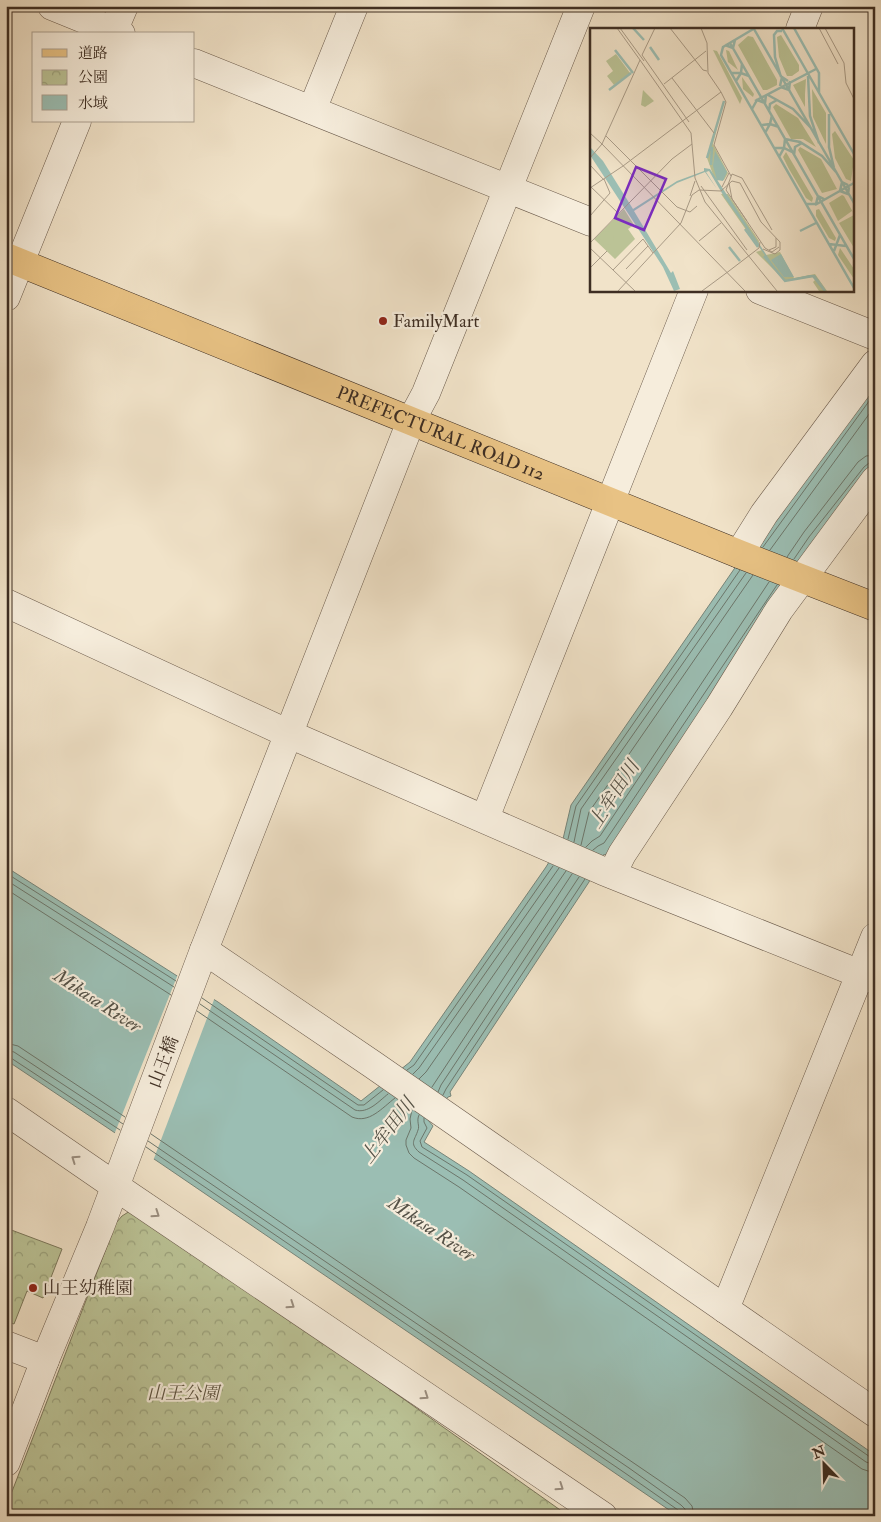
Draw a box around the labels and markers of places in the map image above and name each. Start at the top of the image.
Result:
place label: FamilyMart [393,310,479,333]
marker: FamilyMart [377,315,389,327]
place label: 山王幼稚園 [43,1277,133,1300]
marker: 山王幼稚園 [27,1282,39,1294]

